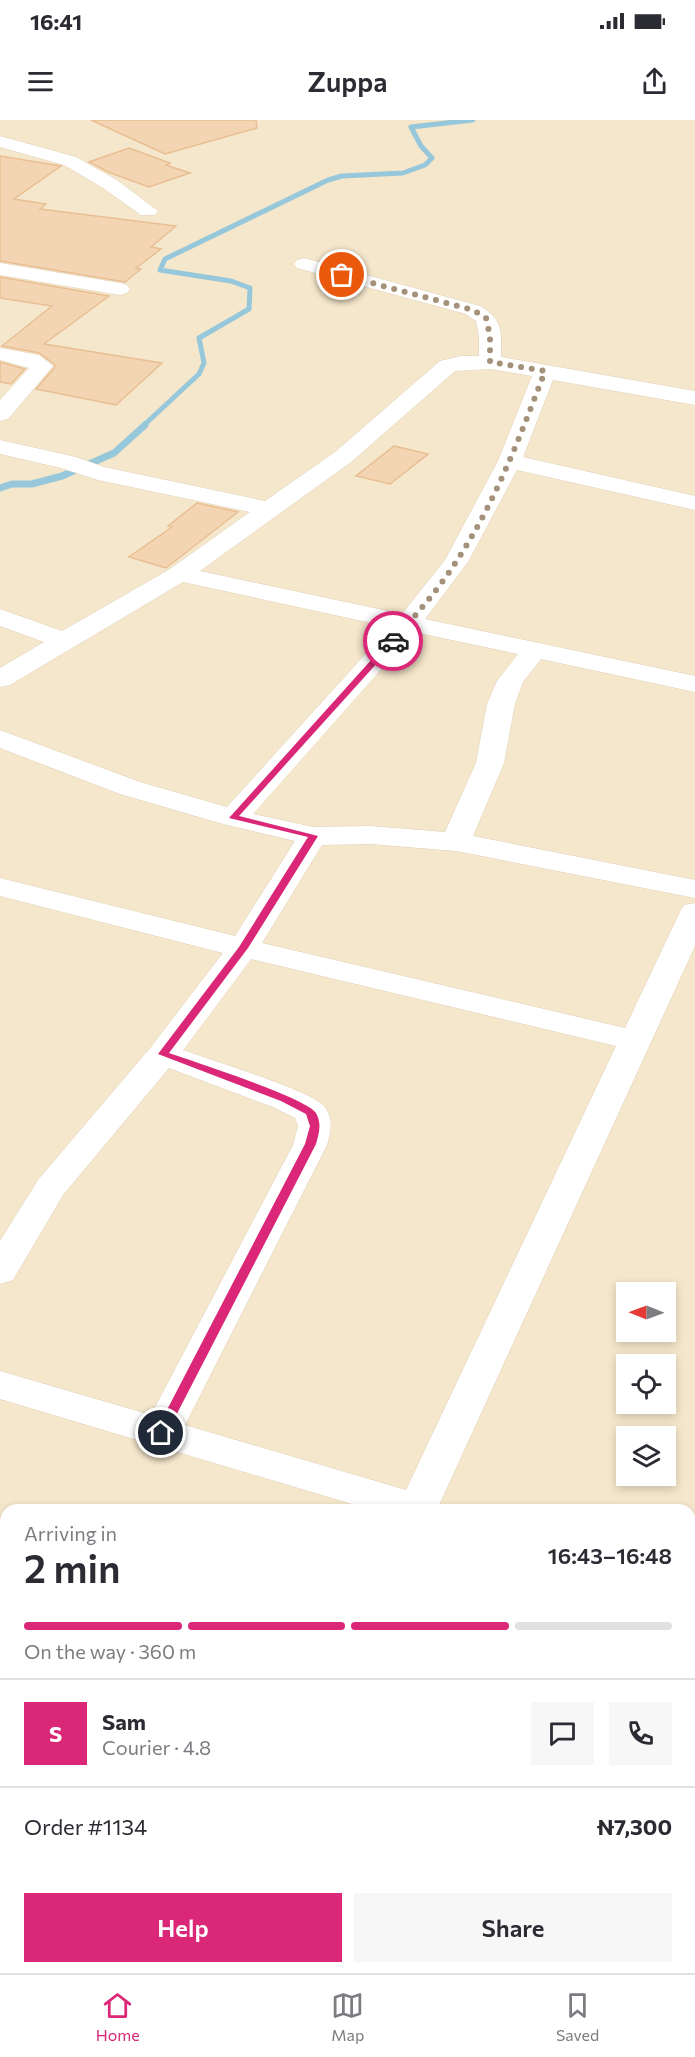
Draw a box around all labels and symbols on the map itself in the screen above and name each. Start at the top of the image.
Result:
pin [316,249,367,300]
courier [363,611,423,671]
north arrow [616,1282,676,1342]
pin [135,1407,186,1458]

